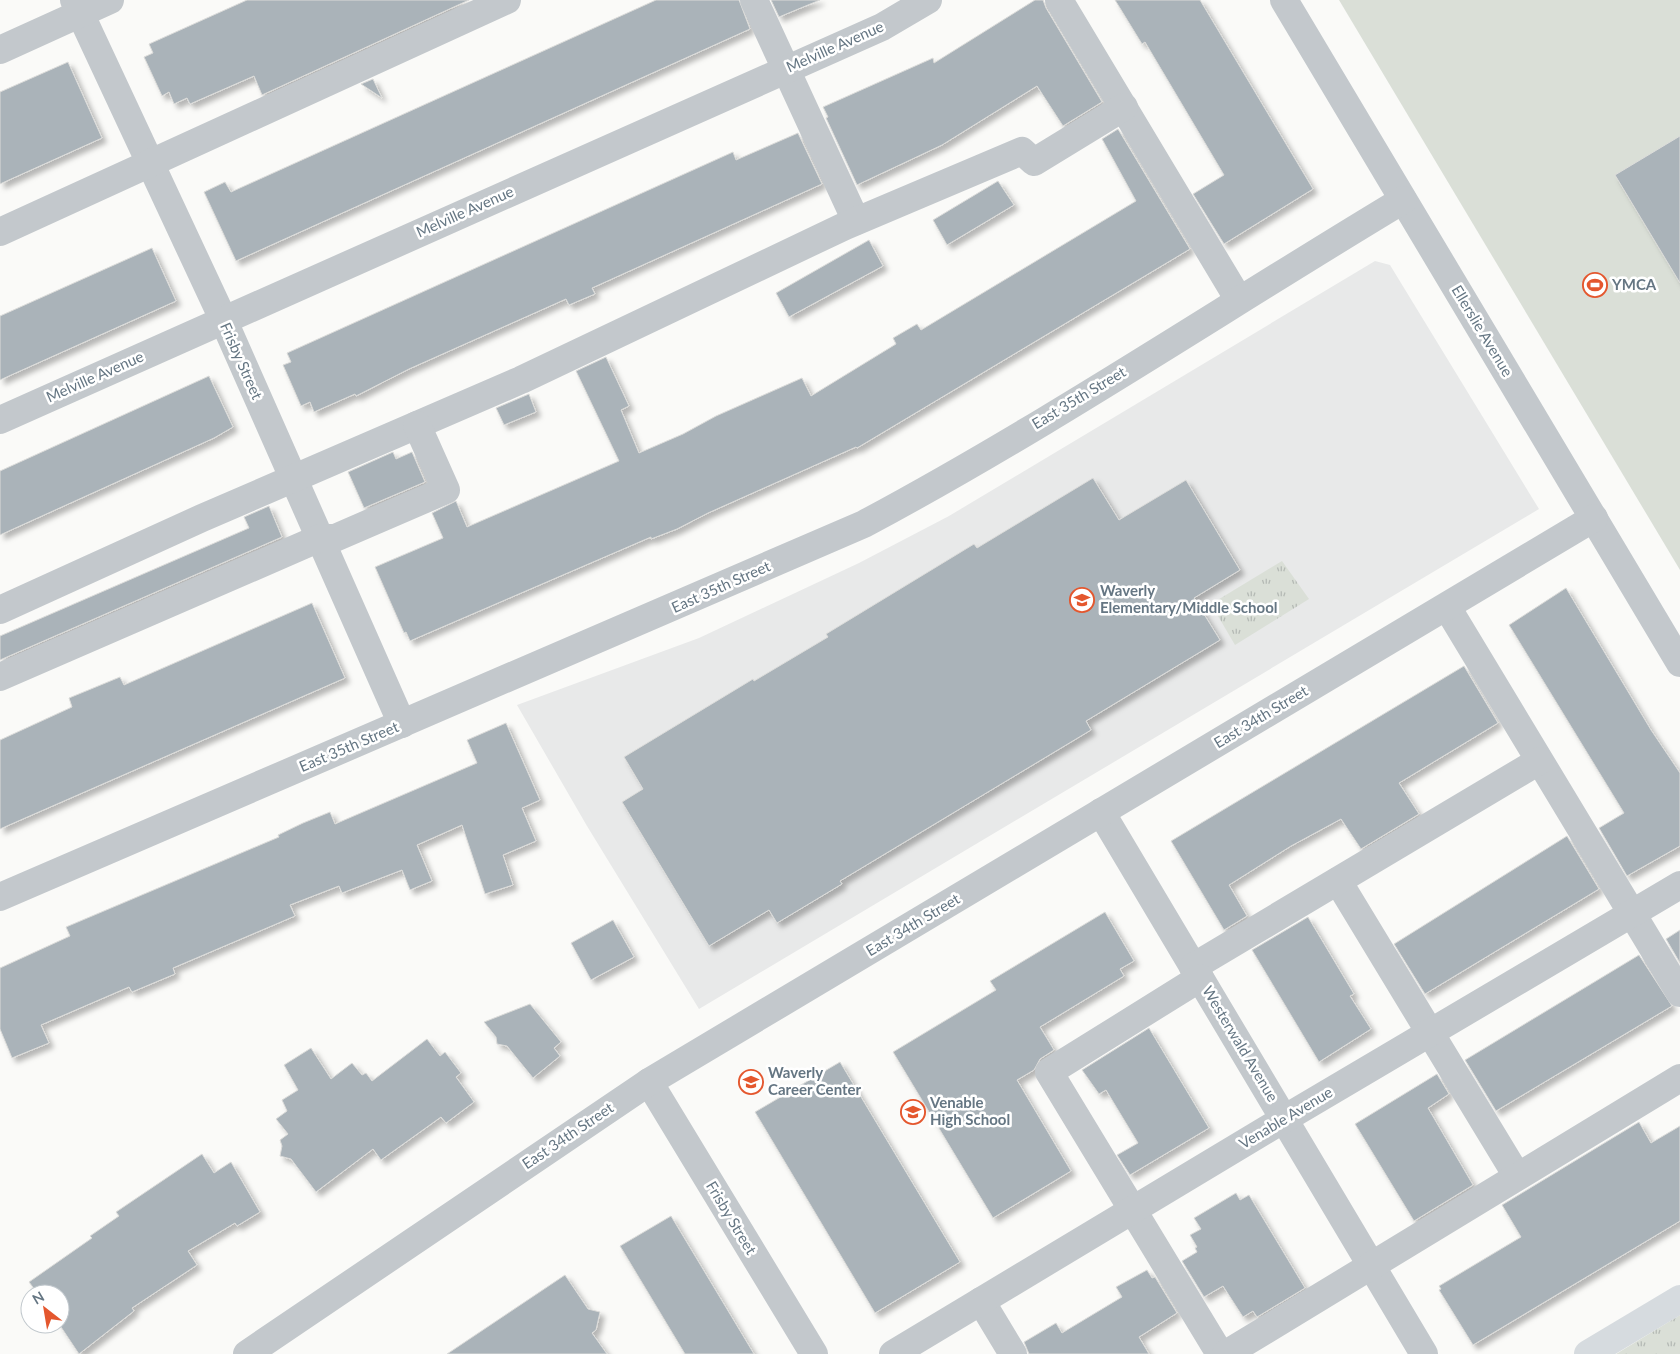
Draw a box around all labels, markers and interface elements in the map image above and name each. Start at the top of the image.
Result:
street label: Melville Avenue [783,17,886,76]
street label: Melville Avenue [413,182,516,241]
sports icon: YMCA [1582,272,1608,298]
place label: YMCA [1611,275,1657,293]
street label: Ellerslie Avenue [1448,281,1517,380]
street label: Frisby Street [217,319,267,402]
street label: Melville Avenue [43,347,146,406]
street label: East 35th Street [1028,362,1129,432]
street label: East 35th Street [668,556,773,616]
place label: Waverly Elementary/Middle School [1100,581,1278,616]
school or university icon: Waverly Elementary/Middle School [1069,587,1095,613]
street label: East 34th Street [1210,681,1311,751]
street label: East 35th Street [296,717,402,775]
street label: East 34th Street [862,889,963,959]
street label: Westerwald Avenue [1199,982,1283,1105]
place label: Waverly Career Center [768,1063,862,1098]
school or university icon: Waverly Career Center [738,1069,764,1095]
street label: Venable Avenue [1236,1082,1335,1152]
place label: Venable High School [929,1093,1010,1128]
street label: East 34th Street [518,1098,617,1172]
school or university icon: Venable High School [900,1099,926,1125]
street label: Frisby Street [703,1178,761,1258]
north arrow [20,1284,70,1334]
text: N [29,1287,47,1307]

